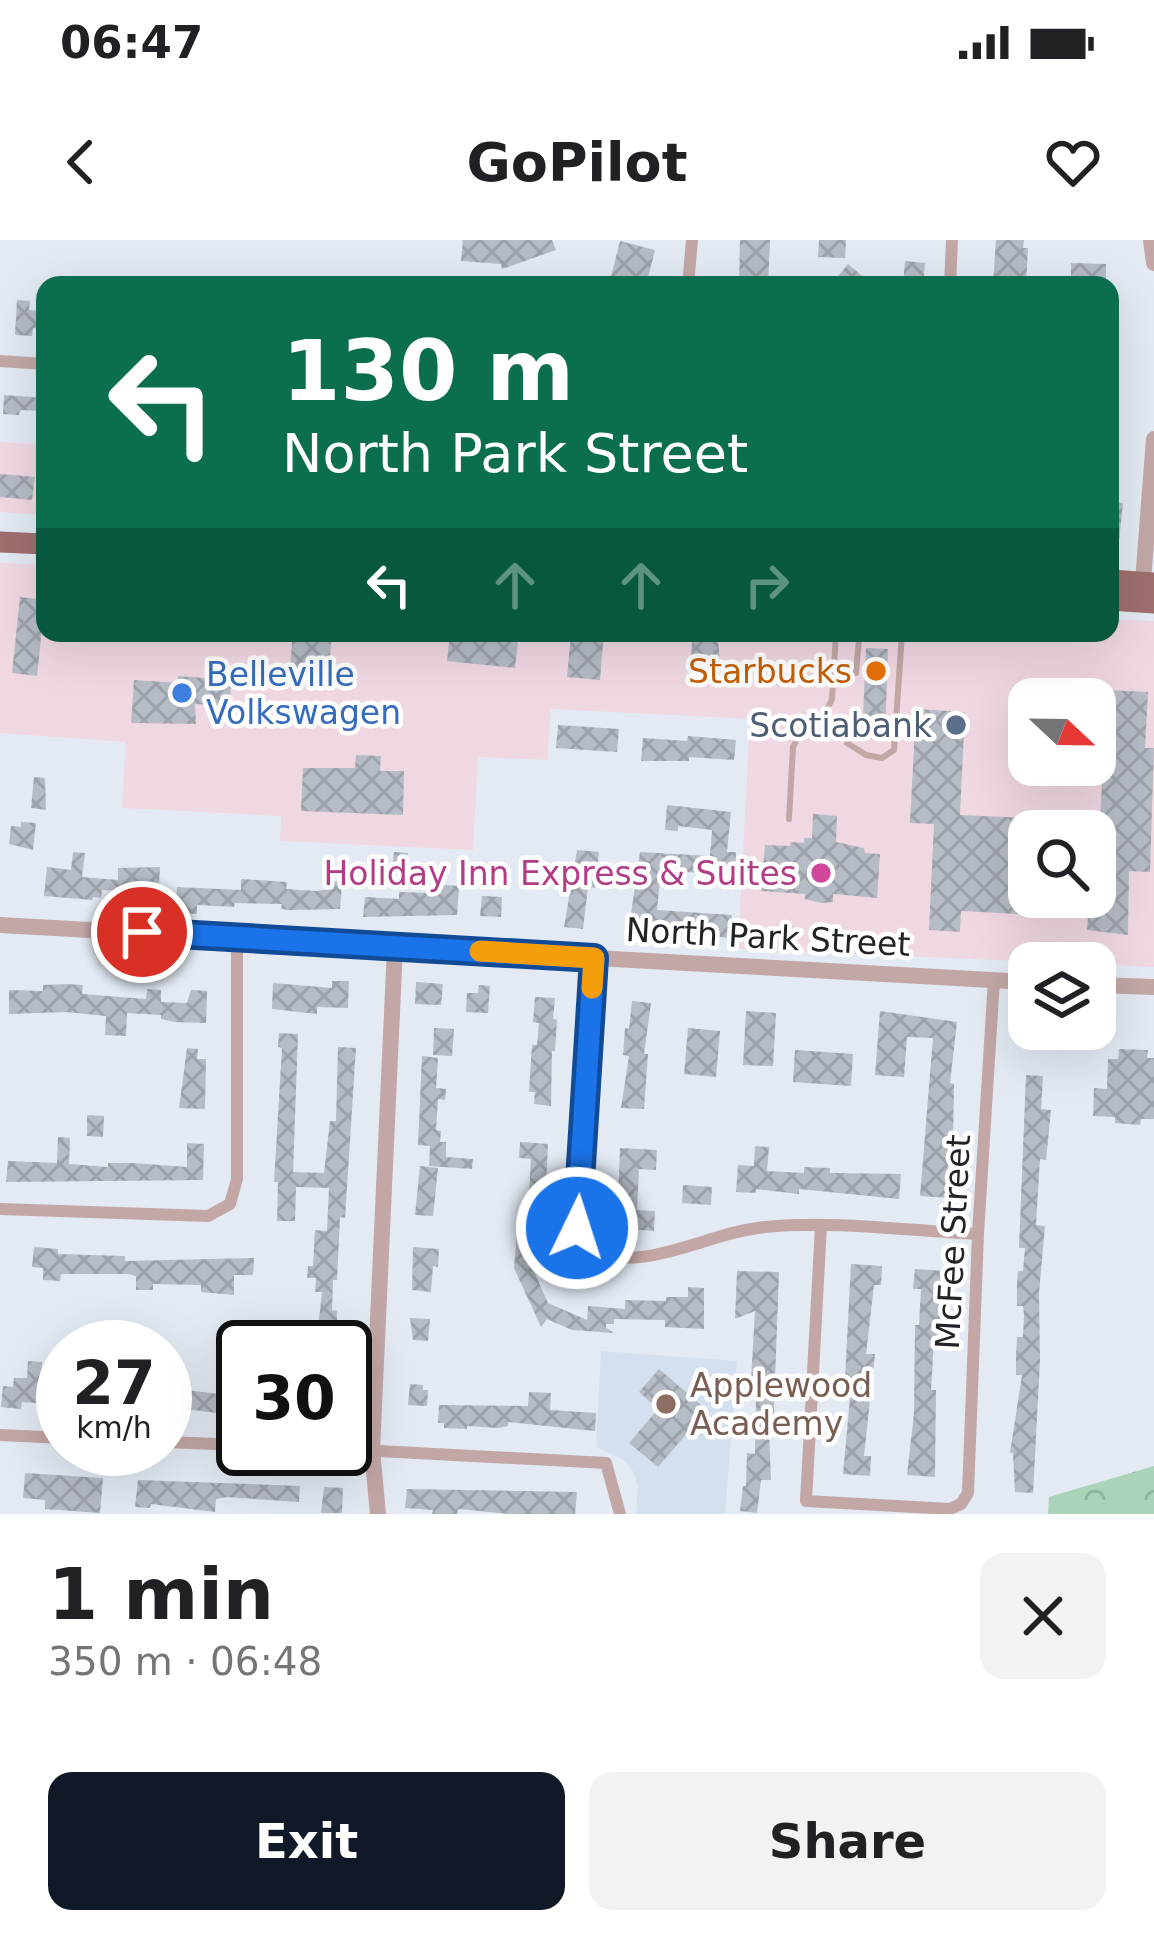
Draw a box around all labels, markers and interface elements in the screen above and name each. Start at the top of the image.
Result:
text: 06:47 [60,16,203,69]
icon: back [48,129,114,195]
icon: heart [1040,129,1106,195]
text: GoPilot [467,131,687,194]
text: 130 m [282,322,574,420]
icon: left [84,324,240,480]
text: North Park Street [282,422,748,485]
icon: left [356,552,422,618]
icon: ahead [482,552,548,618]
icon: ahead [608,552,674,618]
icon: right [734,552,800,618]
place label: Starbucks [688,652,852,691]
place label: Belleville Volkswagen [206,655,401,732]
marker: Starbucks [863,658,889,684]
north arrow [1008,678,1116,786]
map controls [1008,678,1116,1050]
marker: Belleville Volkswagen [169,680,195,706]
place label: Scotiabank [749,706,933,745]
marker: Scotiabank [943,712,969,738]
button: search [1008,810,1116,918]
place label: Holiday Inn Express & Suites [323,854,797,893]
marker: Holiday Inn Express & Suites [808,860,834,886]
pin [91,881,193,983]
icon: arrive [109,899,175,965]
street label: North Park Street [625,910,911,964]
button: layers [1008,942,1116,1050]
street label: McFee Street [928,1133,978,1350]
position arrow [514,1165,640,1291]
speed limit sign: 30 [216,1320,372,1476]
text: 27 [72,1348,156,1418]
place label: Applewood Academy [690,1366,872,1443]
marker: Applewood Academy [653,1391,679,1417]
text: km/h [76,1410,152,1445]
text: 1 min [48,1552,274,1636]
button: close [980,1553,1106,1679]
text: 350 m · 06:48 [48,1639,322,1684]
button: Exit [48,1772,565,1910]
button: Share [589,1772,1106,1910]

